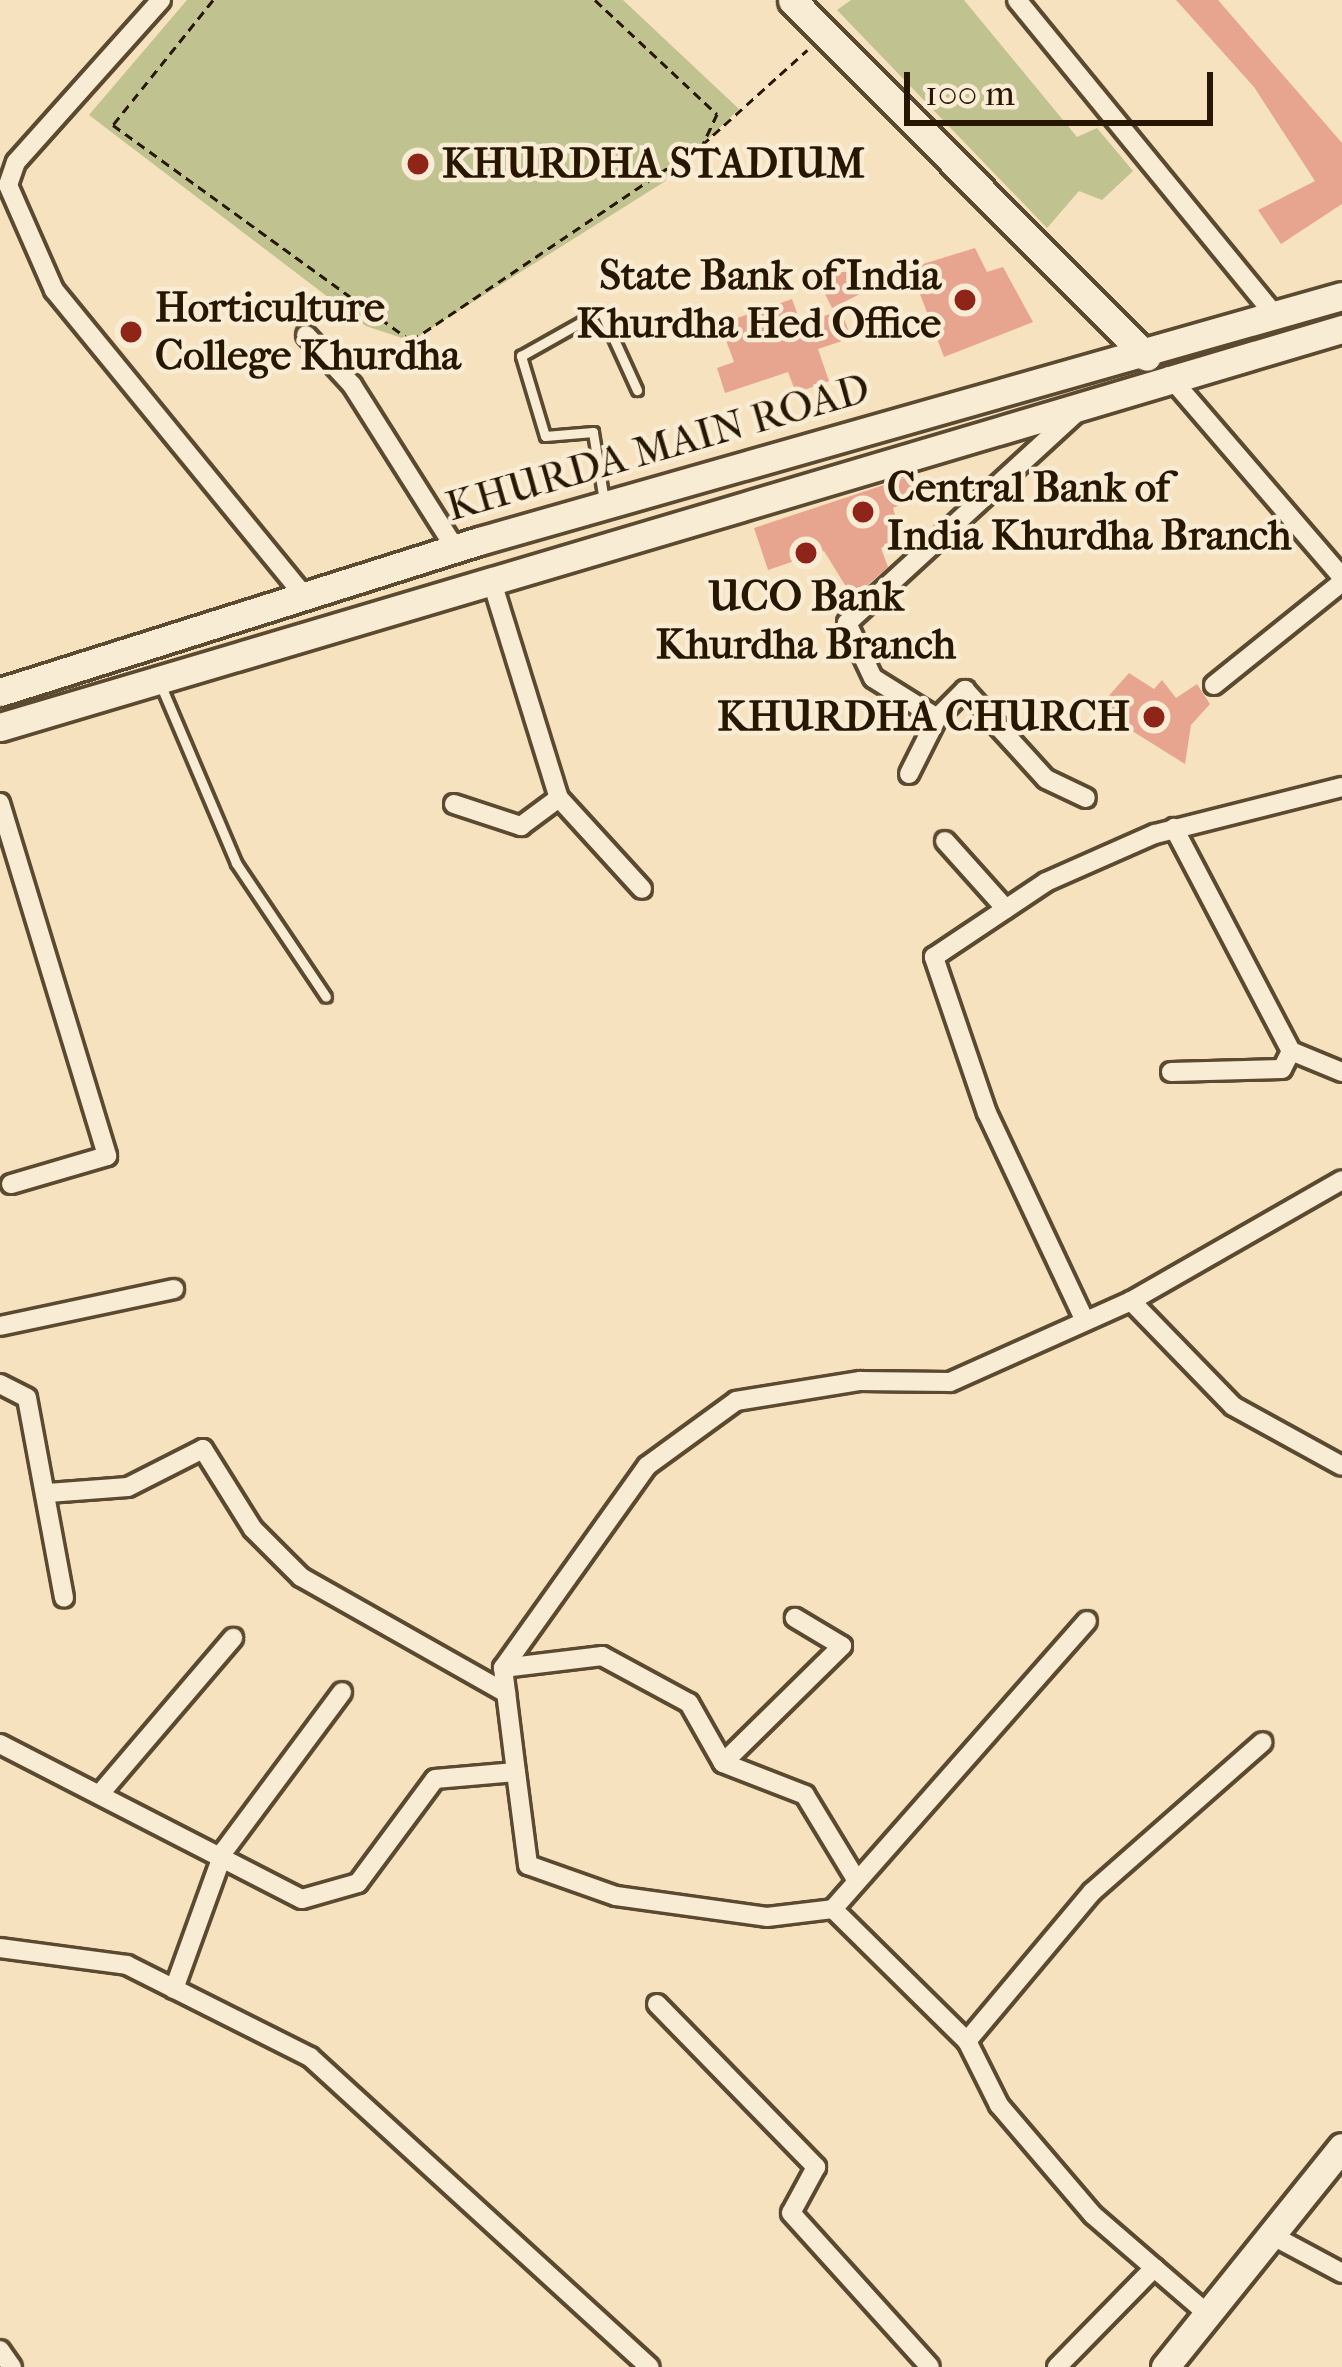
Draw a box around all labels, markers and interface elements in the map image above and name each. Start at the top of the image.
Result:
scale bar [910,48,1219,122]
text: 100 m [925,72,1015,114]
place label: KHURDHA STADIUM [442,139,865,189]
marker: KHURDHA STADIUM [405,151,431,177]
place label: State Bank of India Khurdha Hed Office [577,251,941,350]
place label: Horticulture College Khurdha [155,283,461,382]
marker: State Bank of India Khurdha Hed Office [952,287,978,313]
marker: Horticulture College Khurdha [118,319,144,345]
street label: KHURDA MAIN ROAD [440,363,876,533]
place label: Central Bank of India Khurdha Branch [887,463,1292,562]
marker: Central Bank of India Khurdha Branch [850,499,876,525]
marker: UCO Bank Khurdha Branch [793,540,819,566]
place label: UCO Bank Khurdha Branch [656,572,956,670]
place label: KHURDHA CHURCH [717,692,1130,742]
marker: KHURDHA CHURCH [1141,704,1167,730]

